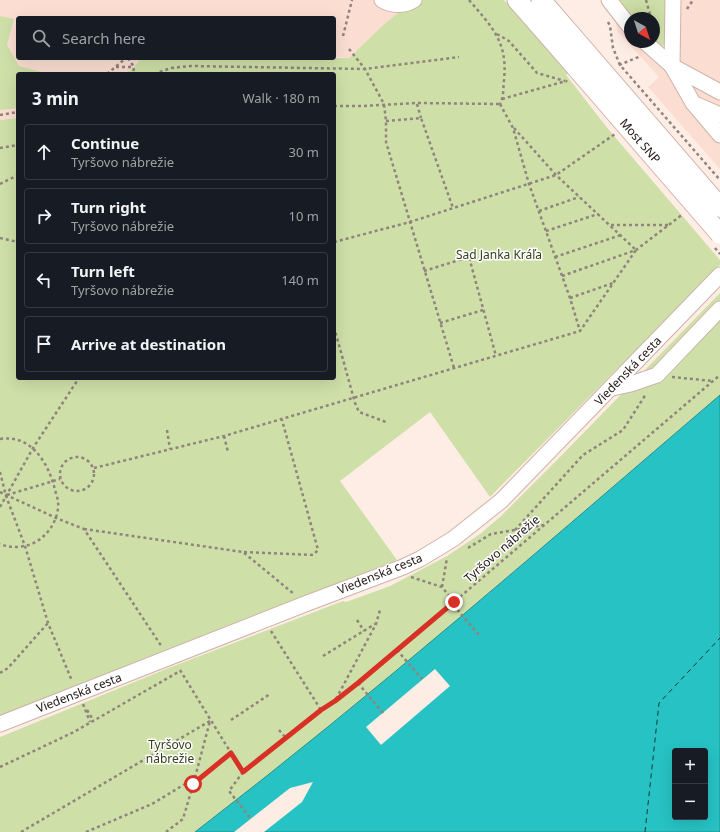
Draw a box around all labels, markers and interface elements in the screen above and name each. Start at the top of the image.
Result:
north arrow [624,12,660,48]
search box [16,16,336,60]
icon: search [30,27,52,49]
text: Search here [62,28,145,48]
text: 3 min [32,87,79,110]
text: Walk · 180 m [242,89,320,107]
street label: Most SNP [616,115,665,167]
text: Continue [71,133,139,153]
icon: ahead [33,141,55,163]
text: 30 m [289,143,319,161]
text: Tyršovo nábrežie [71,153,174,171]
text: Turn right [71,197,146,217]
icon: right [33,205,55,227]
text: 10 m [289,207,319,225]
text: Tyršovo nábrežie [71,217,174,235]
park label: Sad Janka Kráľa [456,246,542,263]
text: Turn left [71,261,135,281]
icon: left [33,269,55,291]
text: 140 m [281,271,319,289]
text: Tyršovo nábrežie [71,281,174,299]
street label: Viedenská cesta [590,332,665,409]
icon: arrive [33,333,55,355]
text: Arrive at destination [71,334,226,354]
street label: Tyršovo nábrežie [460,511,543,586]
street label: Viedenská cesta [335,549,425,598]
route end [445,593,463,611]
street label: Viedenská cesta [34,668,124,717]
park label: Tyršovo nábrežie [146,736,194,767]
map controls [672,748,708,820]
button: + [672,748,708,784]
route start [184,775,202,793]
button: − [672,784,708,820]

